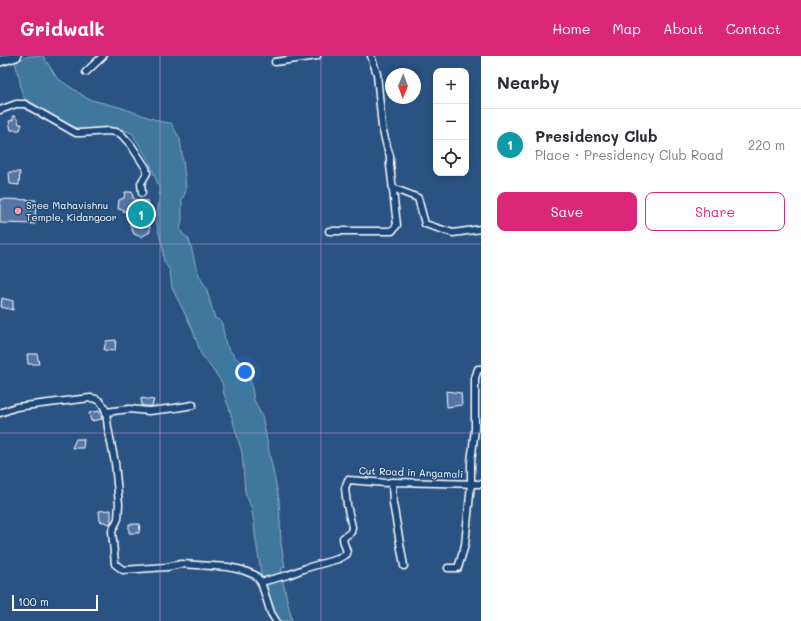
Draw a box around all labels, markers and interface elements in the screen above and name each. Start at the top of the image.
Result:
text: Gridwalk [20,16,105,41]
text: Home [552,19,590,38]
text: Map [612,19,641,38]
text: About [663,19,704,38]
text: Contact [726,19,781,38]
north arrow [385,68,421,104]
map controls [433,68,469,176]
button: + [433,68,469,104]
text: Nearby [497,71,559,93]
button: − [433,104,469,140]
text: Presidency Club [535,126,658,146]
text: 1 [507,136,513,153]
text: 220 m [748,136,785,153]
button: locate [433,140,469,176]
text: Place · Presidency Club Road [535,146,723,163]
button: Save [497,192,637,231]
button: Share [645,192,785,231]
place label: Sree Mahavishnu Temple, Kidangoor [26,198,117,224]
pin: 1 [128,199,154,229]
marker: Sree Mahavishnu Temple, Kidangoor [13,206,23,216]
your location [235,362,255,382]
street label: Cut Road in Angamali [359,463,463,481]
scale bar [12,593,98,612]
text: 100 m [18,594,49,609]

